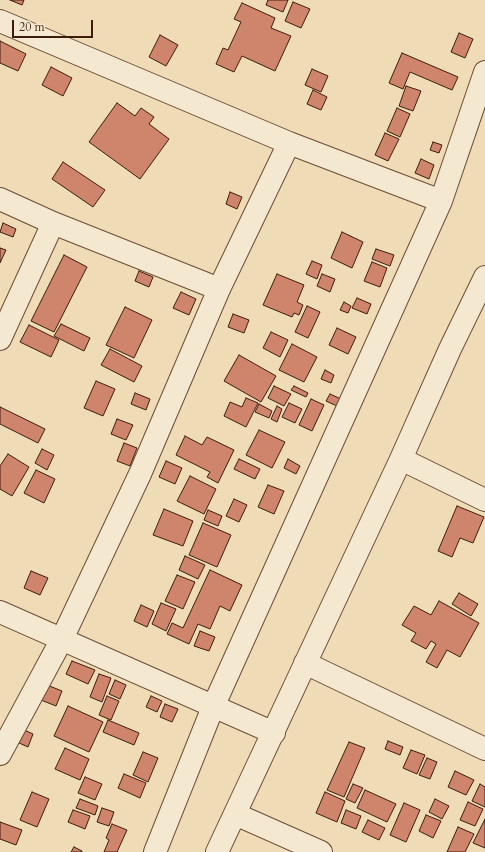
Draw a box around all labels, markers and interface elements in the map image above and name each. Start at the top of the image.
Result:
scale bar [14,12,95,38]
text: 20 m [19,19,45,35]

